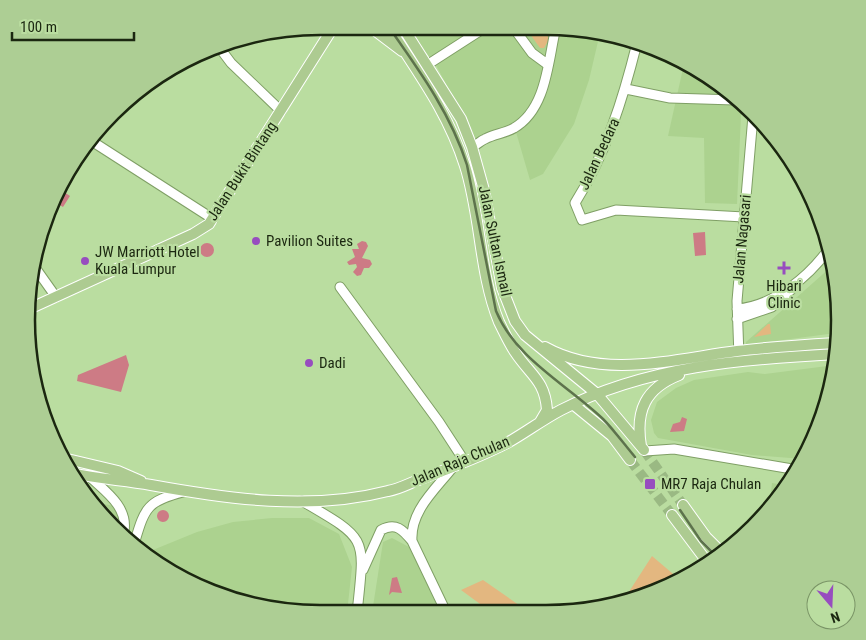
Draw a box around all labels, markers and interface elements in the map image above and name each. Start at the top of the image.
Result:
scale bar [12,10,135,42]
text: 100 m [20,18,57,36]
street label: Jalan Bedara [575,115,623,193]
street label: Jalan Bukit Bintang [203,118,281,224]
street label: Jalan Sultan Ismail [474,184,516,298]
street label: Jalan Nagasari [729,194,755,284]
place label: Pavilion Suites [266,232,353,250]
marker: Pavilion Suites [250,235,262,247]
place label: JW Marriott Hotel Kuala Lumpur [95,243,200,278]
marker: JW Marriott Hotel Kuala Lumpur [79,255,91,267]
marker: Hibari Clinic [777,261,791,275]
place label: Hibari Clinic [766,277,802,312]
place label: Dadi [319,354,346,372]
marker: Dadi [303,357,315,369]
street label: Jalan Raja Chulan [408,432,512,490]
place label: MR7 Raja Chulan [661,475,761,493]
marker: MR7 Raja Chulan [643,477,657,491]
north arrow [806,580,856,630]
text: N [829,608,842,626]

